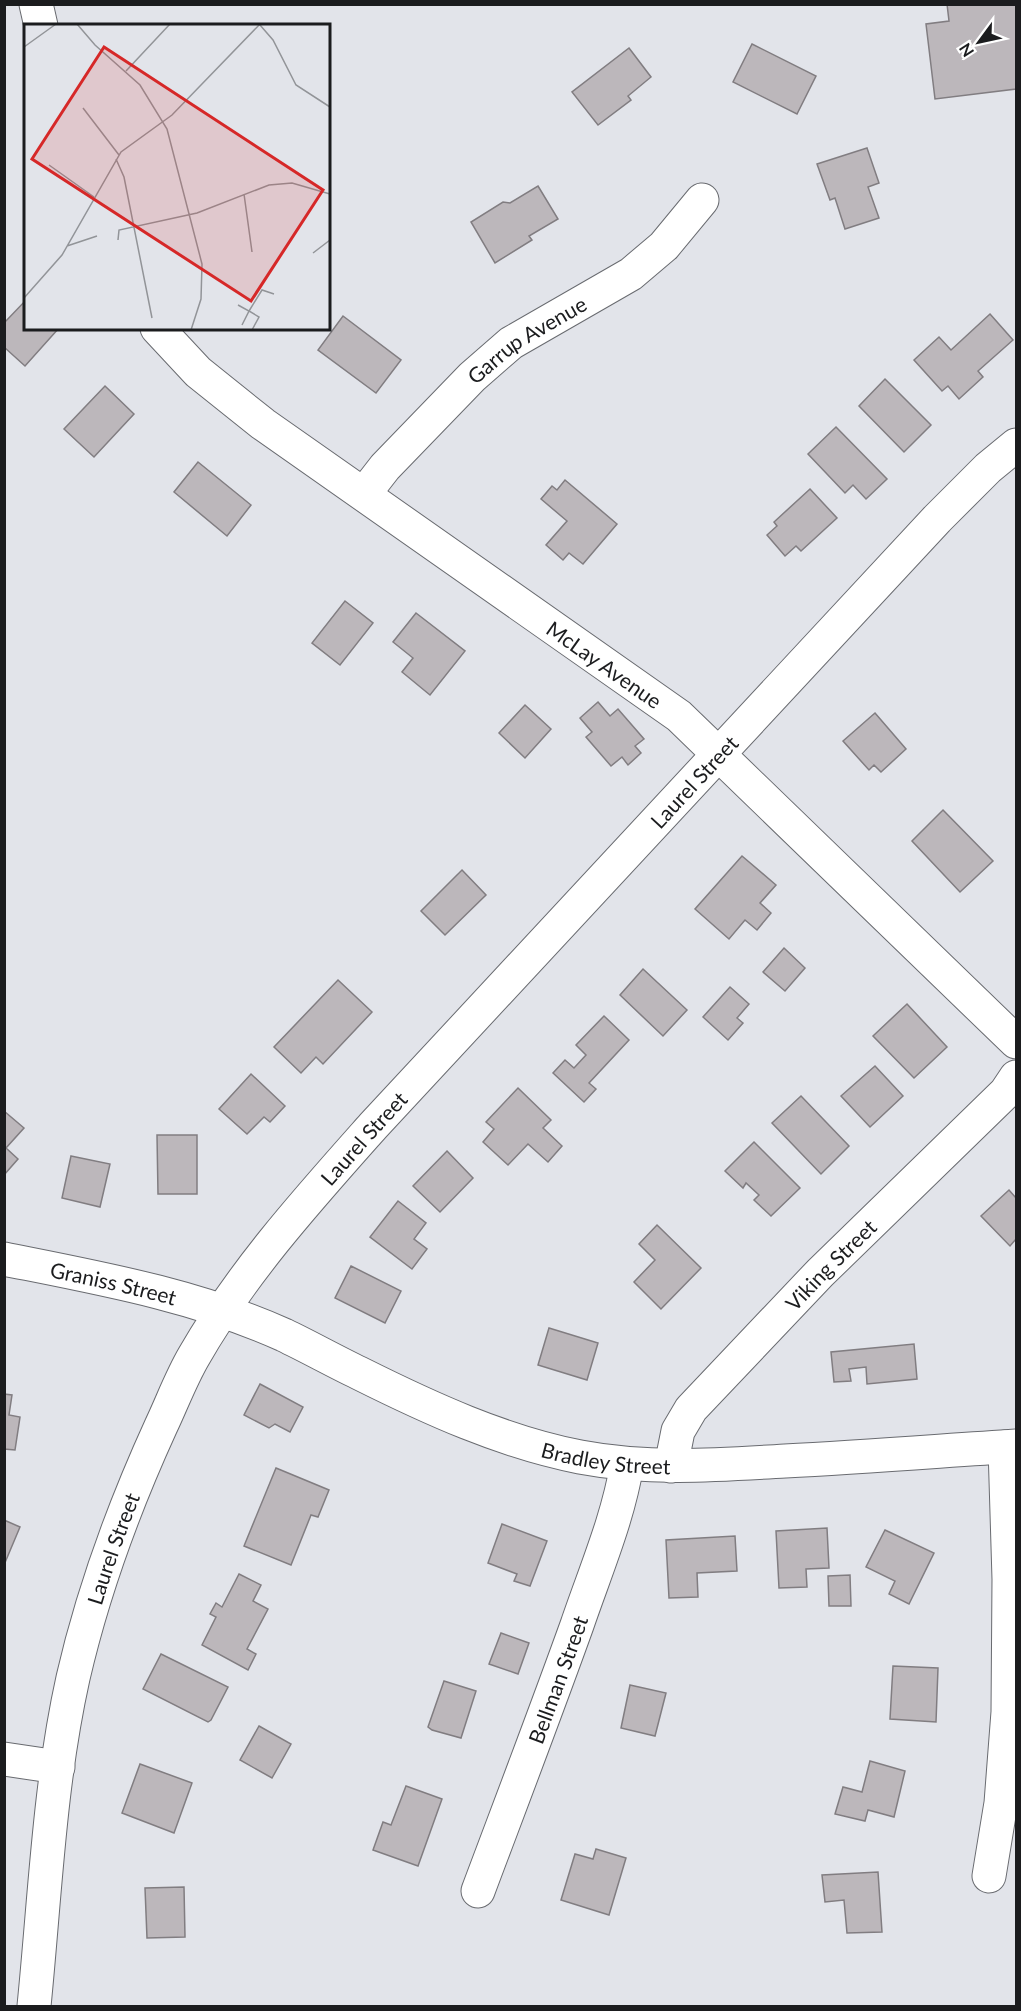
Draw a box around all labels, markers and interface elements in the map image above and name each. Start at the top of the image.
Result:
north arrow [949,12,1009,72]
inset map [24,24,330,330]
text: N [955,40,977,61]
street label: Garrup Avenue [462,290,590,388]
street label: McLay Avenue [543,615,667,713]
street label: Laurel Street [644,730,743,833]
street label: Laurel Street [315,1086,412,1189]
street label: Viking Street [779,1213,881,1315]
street label: Graniss Street [48,1256,180,1309]
street label: Bradley Street [539,1436,671,1478]
street label: Laurel Street [81,1488,144,1607]
street label: Bellman Street [522,1612,592,1747]

